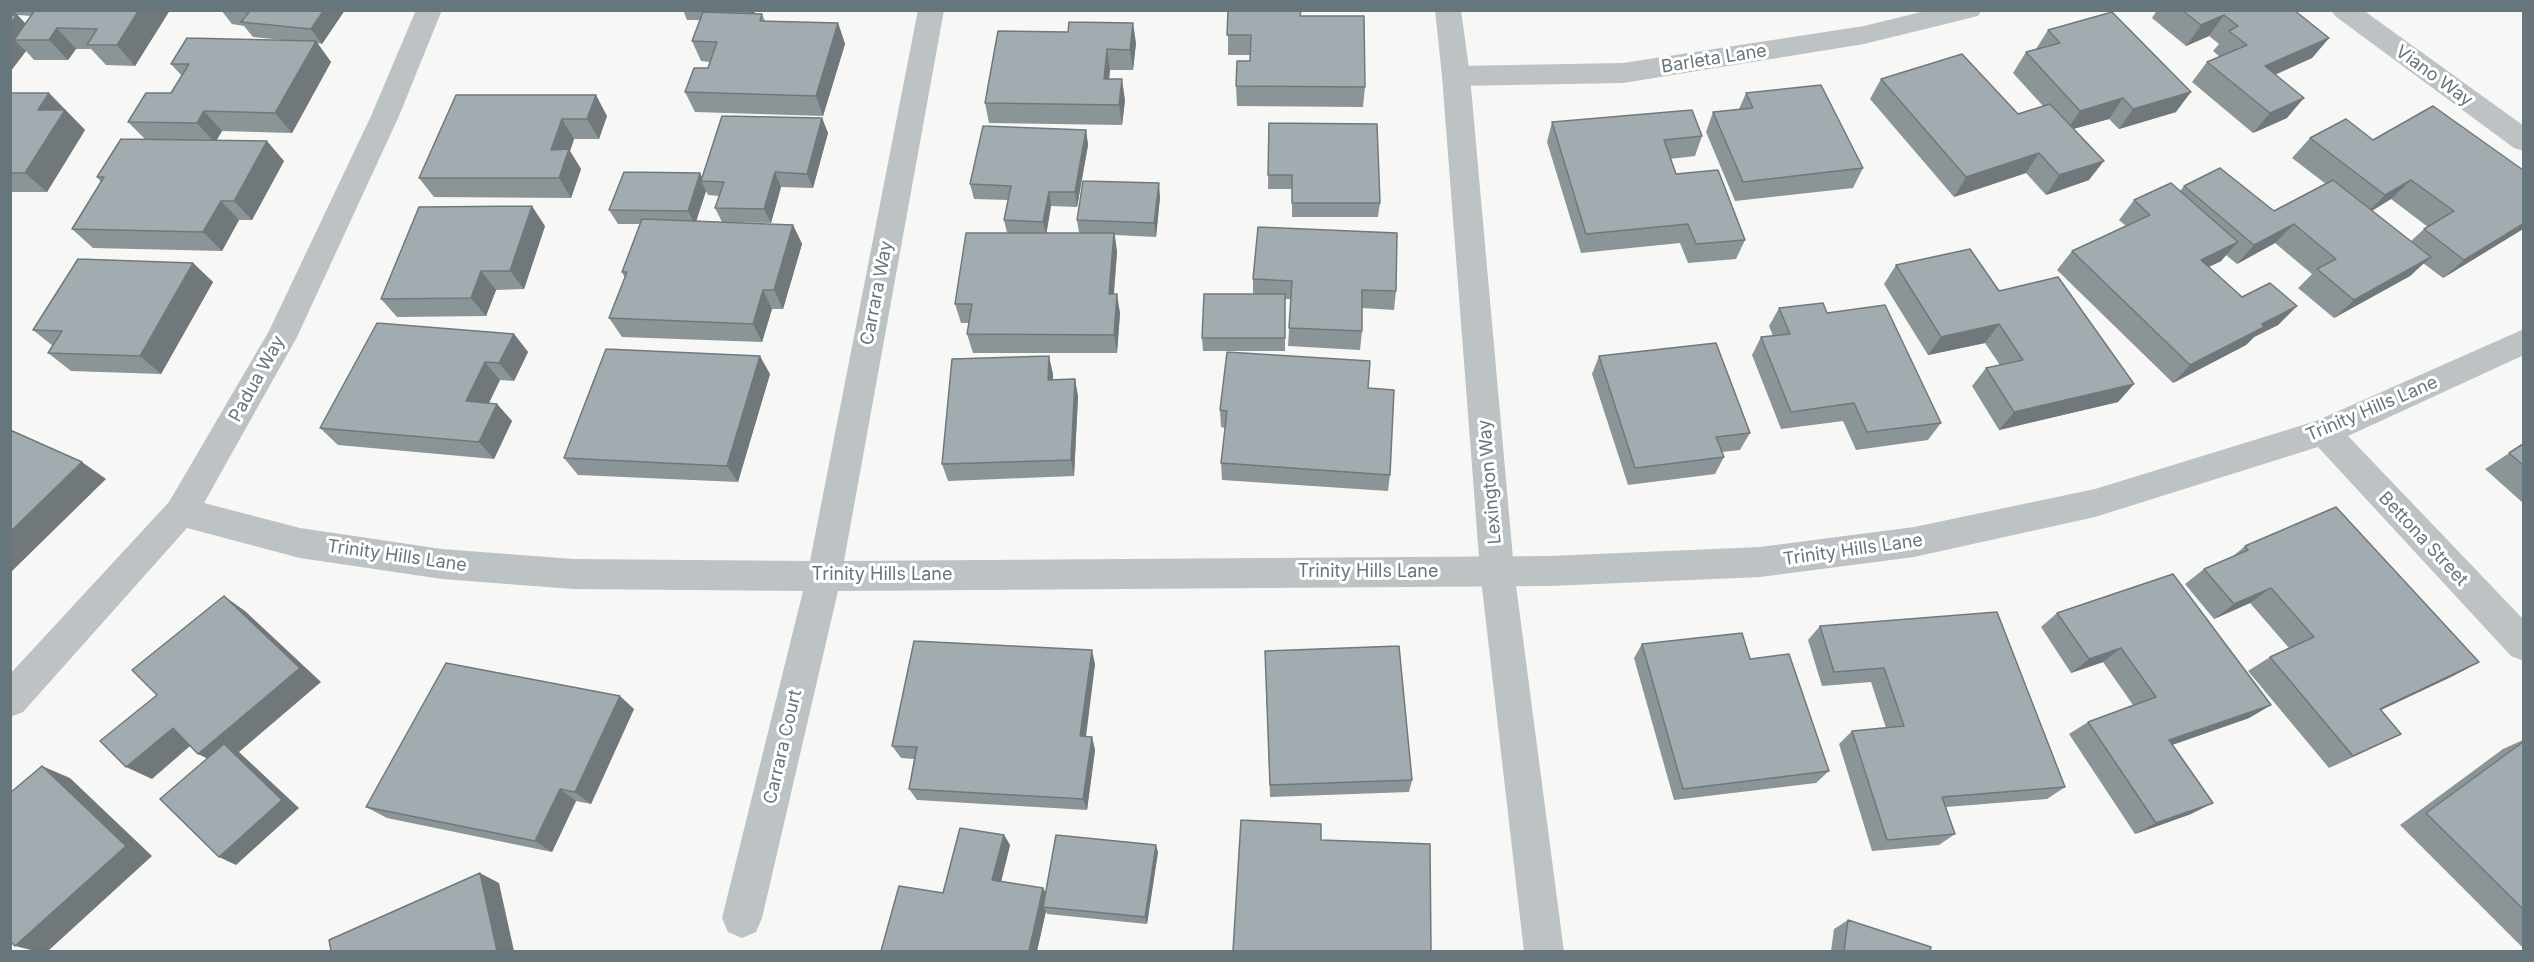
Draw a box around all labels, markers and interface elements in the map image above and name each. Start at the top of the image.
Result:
street label: Barleta Lane [1660,40,1768,78]
street label: Viano Way [2391,41,2477,111]
street label: Carrara Way [856,239,898,347]
street label: Padua Way [224,332,290,426]
street label: Trinity Hills Lane [2303,372,2441,446]
street label: Lexington Way [1474,419,1506,545]
street label: Bettona Street [2374,487,2472,591]
street label: Trinity Hills Lane [1782,530,1924,570]
street label: Trinity Hills Lane [326,536,468,576]
street label: Trinity Hills Lane [1298,561,1438,583]
street label: Trinity Hills Lane [812,564,952,586]
street label: Carrara Court [759,688,807,806]

